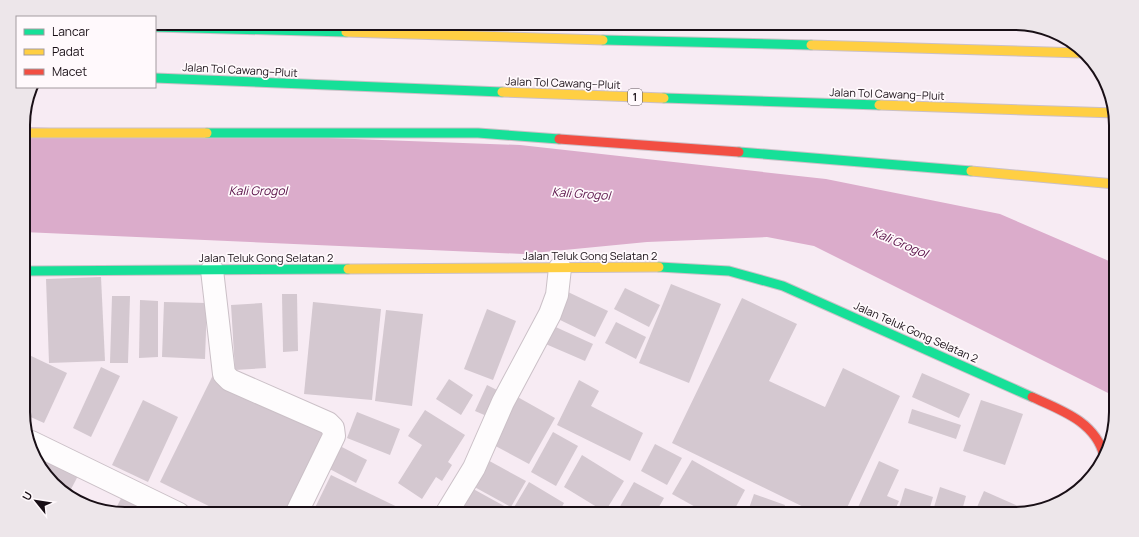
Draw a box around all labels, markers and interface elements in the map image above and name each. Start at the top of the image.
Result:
legend [16,16,156,88]
text: Lancar [52,23,90,40]
text: Padat [52,43,84,60]
street label: Jalan Tol Cawang–Pluit [182,59,298,80]
text: Macet [52,63,87,80]
street label: Jalan Tol Cawang–Pluit [505,73,621,92]
street label: Jalan Tol Cawang–Pluit [829,84,945,103]
road number: 1 [628,89,642,105]
water label: Kali Grogol [229,182,289,199]
water label: Kali Grogol [551,183,613,204]
water label: Kali Grogol [870,223,932,263]
street label: Jalan Teluk Gong Selatan 2 [523,248,657,263]
street label: Jalan Teluk Gong Selatan 2 [199,250,333,265]
street label: Jalan Teluk Gong Selatan 2 [852,297,981,366]
north arrow [16,481,56,521]
text: U [18,489,35,503]

